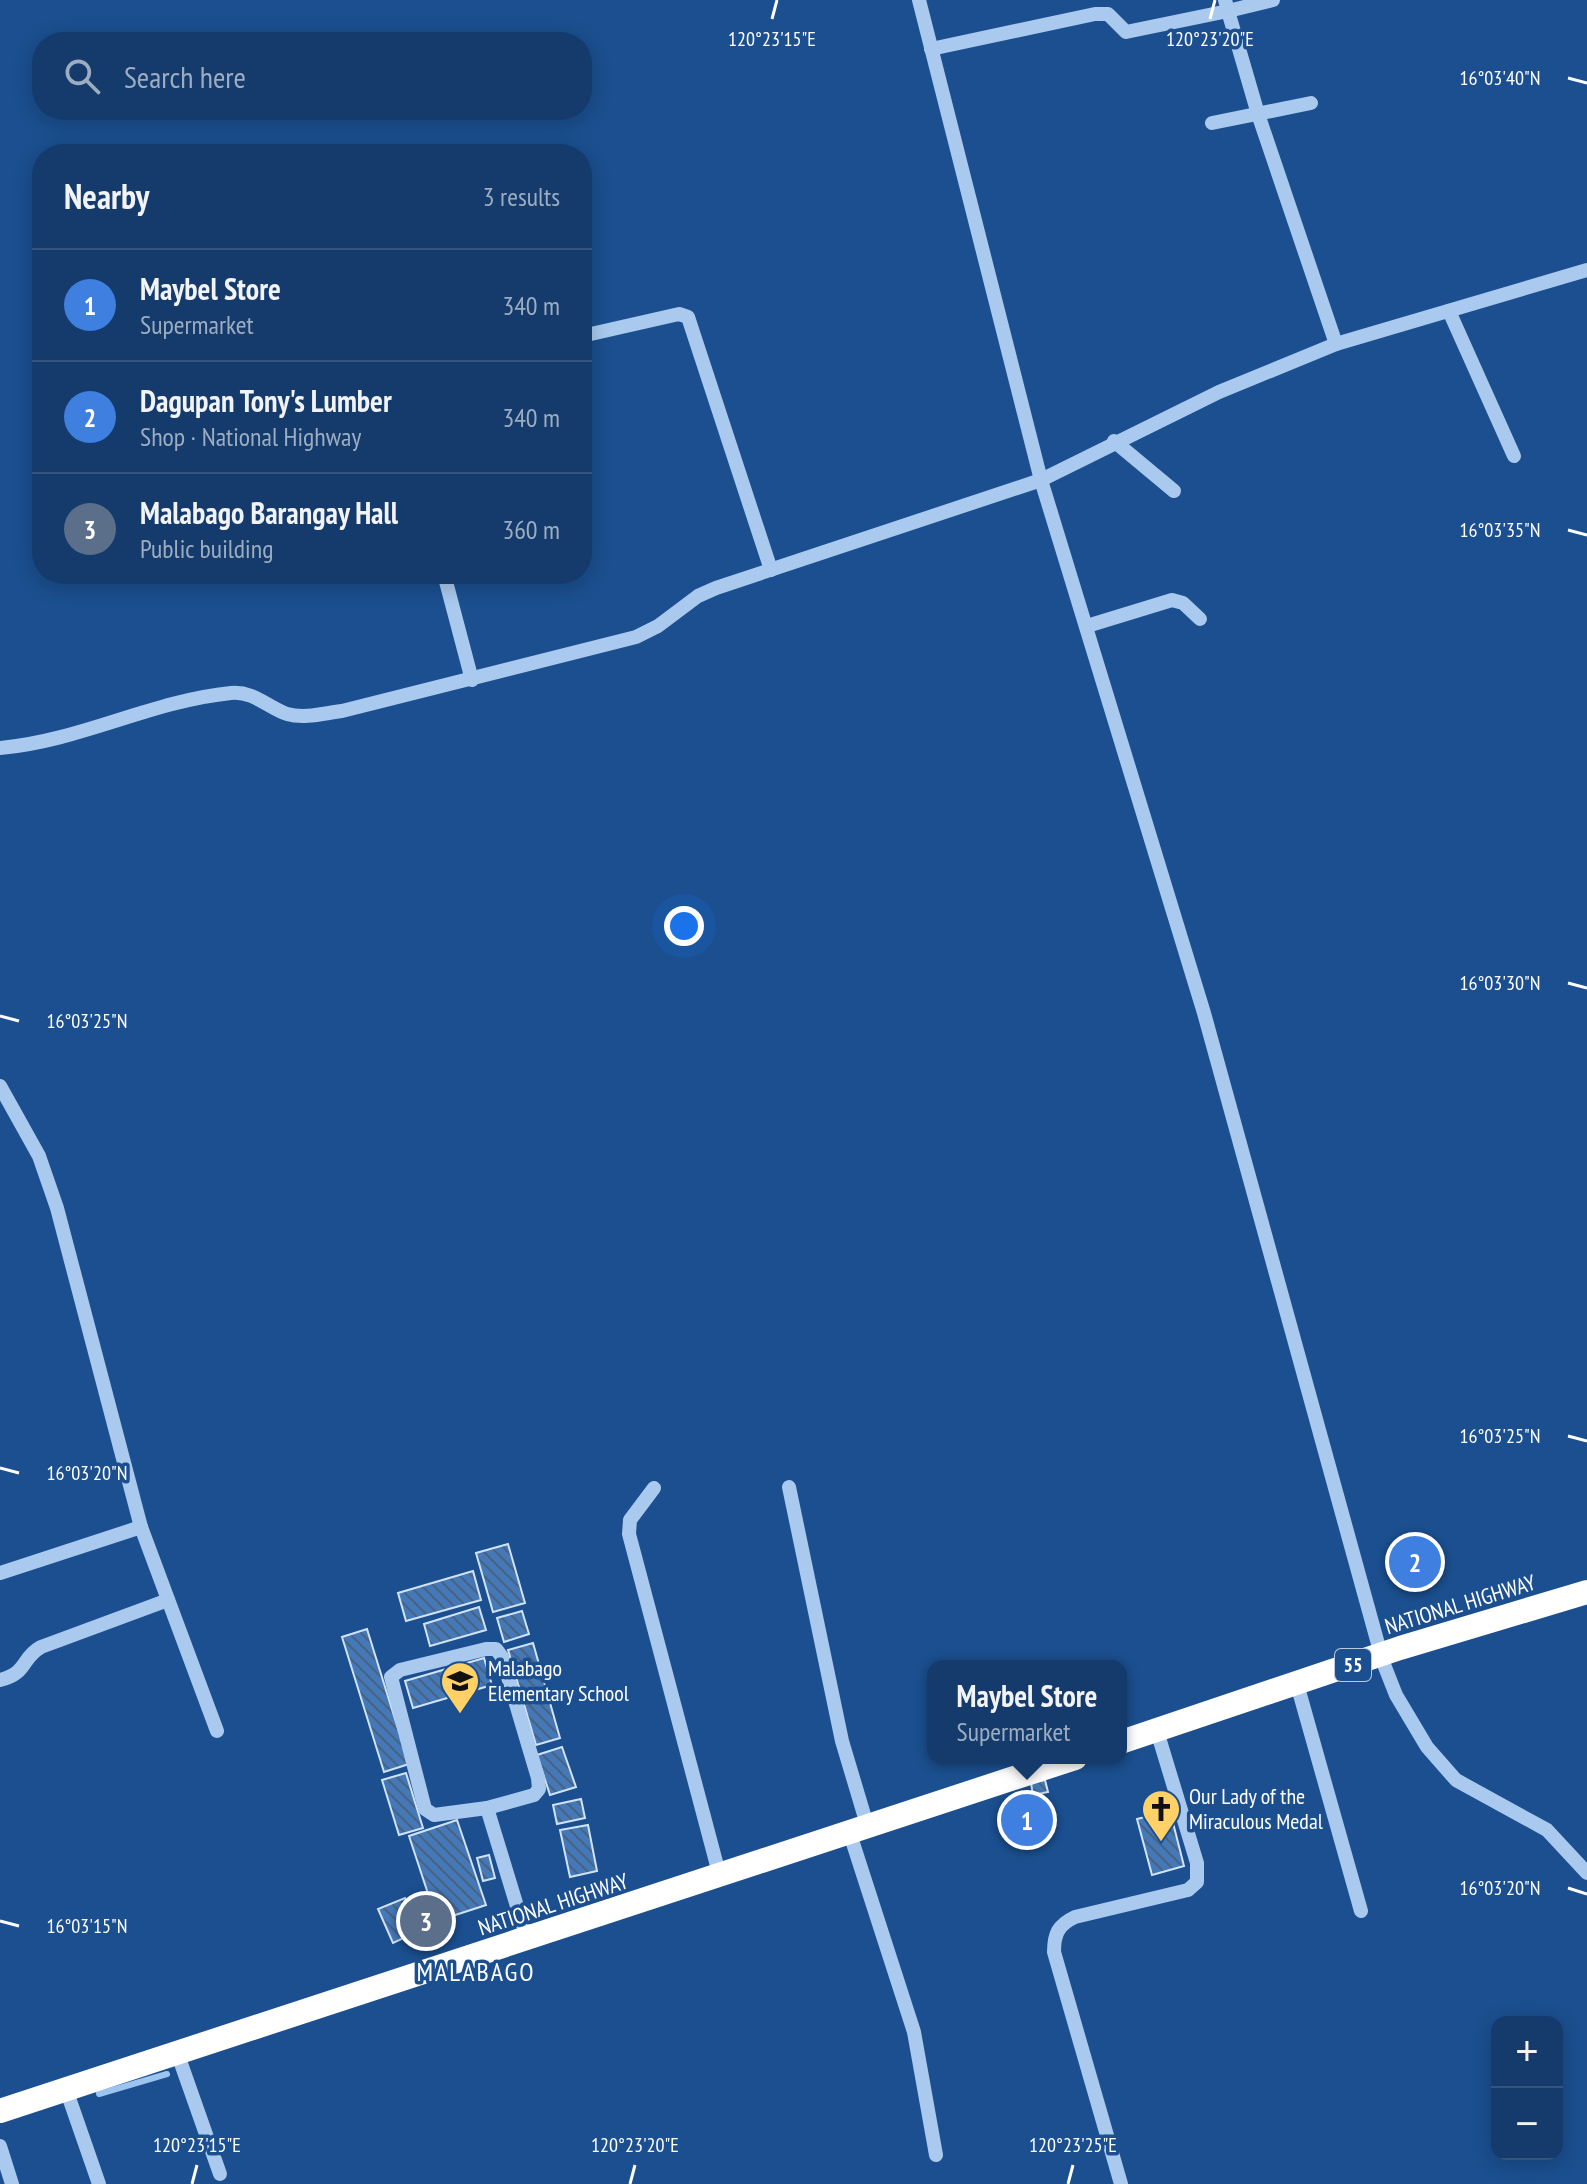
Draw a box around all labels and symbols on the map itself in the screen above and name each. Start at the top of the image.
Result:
text: 120°23'15"E [728,26,816,52]
text: 120°23'20"E [1166,26,1254,52]
text: 16°03'40"N [1460,65,1540,91]
text: 16°03'35"N [1460,517,1540,543]
your location [664,906,704,946]
text: 16°03'30"N [1460,970,1540,996]
text: 16°03'25"N [47,1008,127,1034]
text: 16°03'25"N [1460,1423,1540,1449]
text: 16°03'20"N [47,1460,127,1486]
pin: 2 [1389,1532,1441,1592]
street label: NATIONAL HIGHWAY [1381,1568,1539,1640]
road number: 55 [1335,1649,1371,1681]
place label: Malabago Elementary School [488,1654,630,1707]
school or university icon: Malabago Elementary School [439,1660,481,1715]
place label: Our Lady of the Miraculous Medal [1189,1782,1324,1835]
church icon: Our Lady of the Miraculous Medal [1140,1788,1182,1843]
pin: 1 [1001,1790,1053,1850]
street label: NATIONAL HIGHWAY [474,1867,632,1941]
text: 16°03'20"N [1460,1875,1540,1901]
pin: 3 [400,1891,452,1951]
text: 16°03'15"N [47,1913,127,1939]
district label: MALABAGO [416,1955,536,1988]
text: 120°23'15"E [153,2132,241,2158]
text: 120°23'20"E [591,2132,679,2158]
text: 120°23'25"E [1029,2132,1117,2158]

